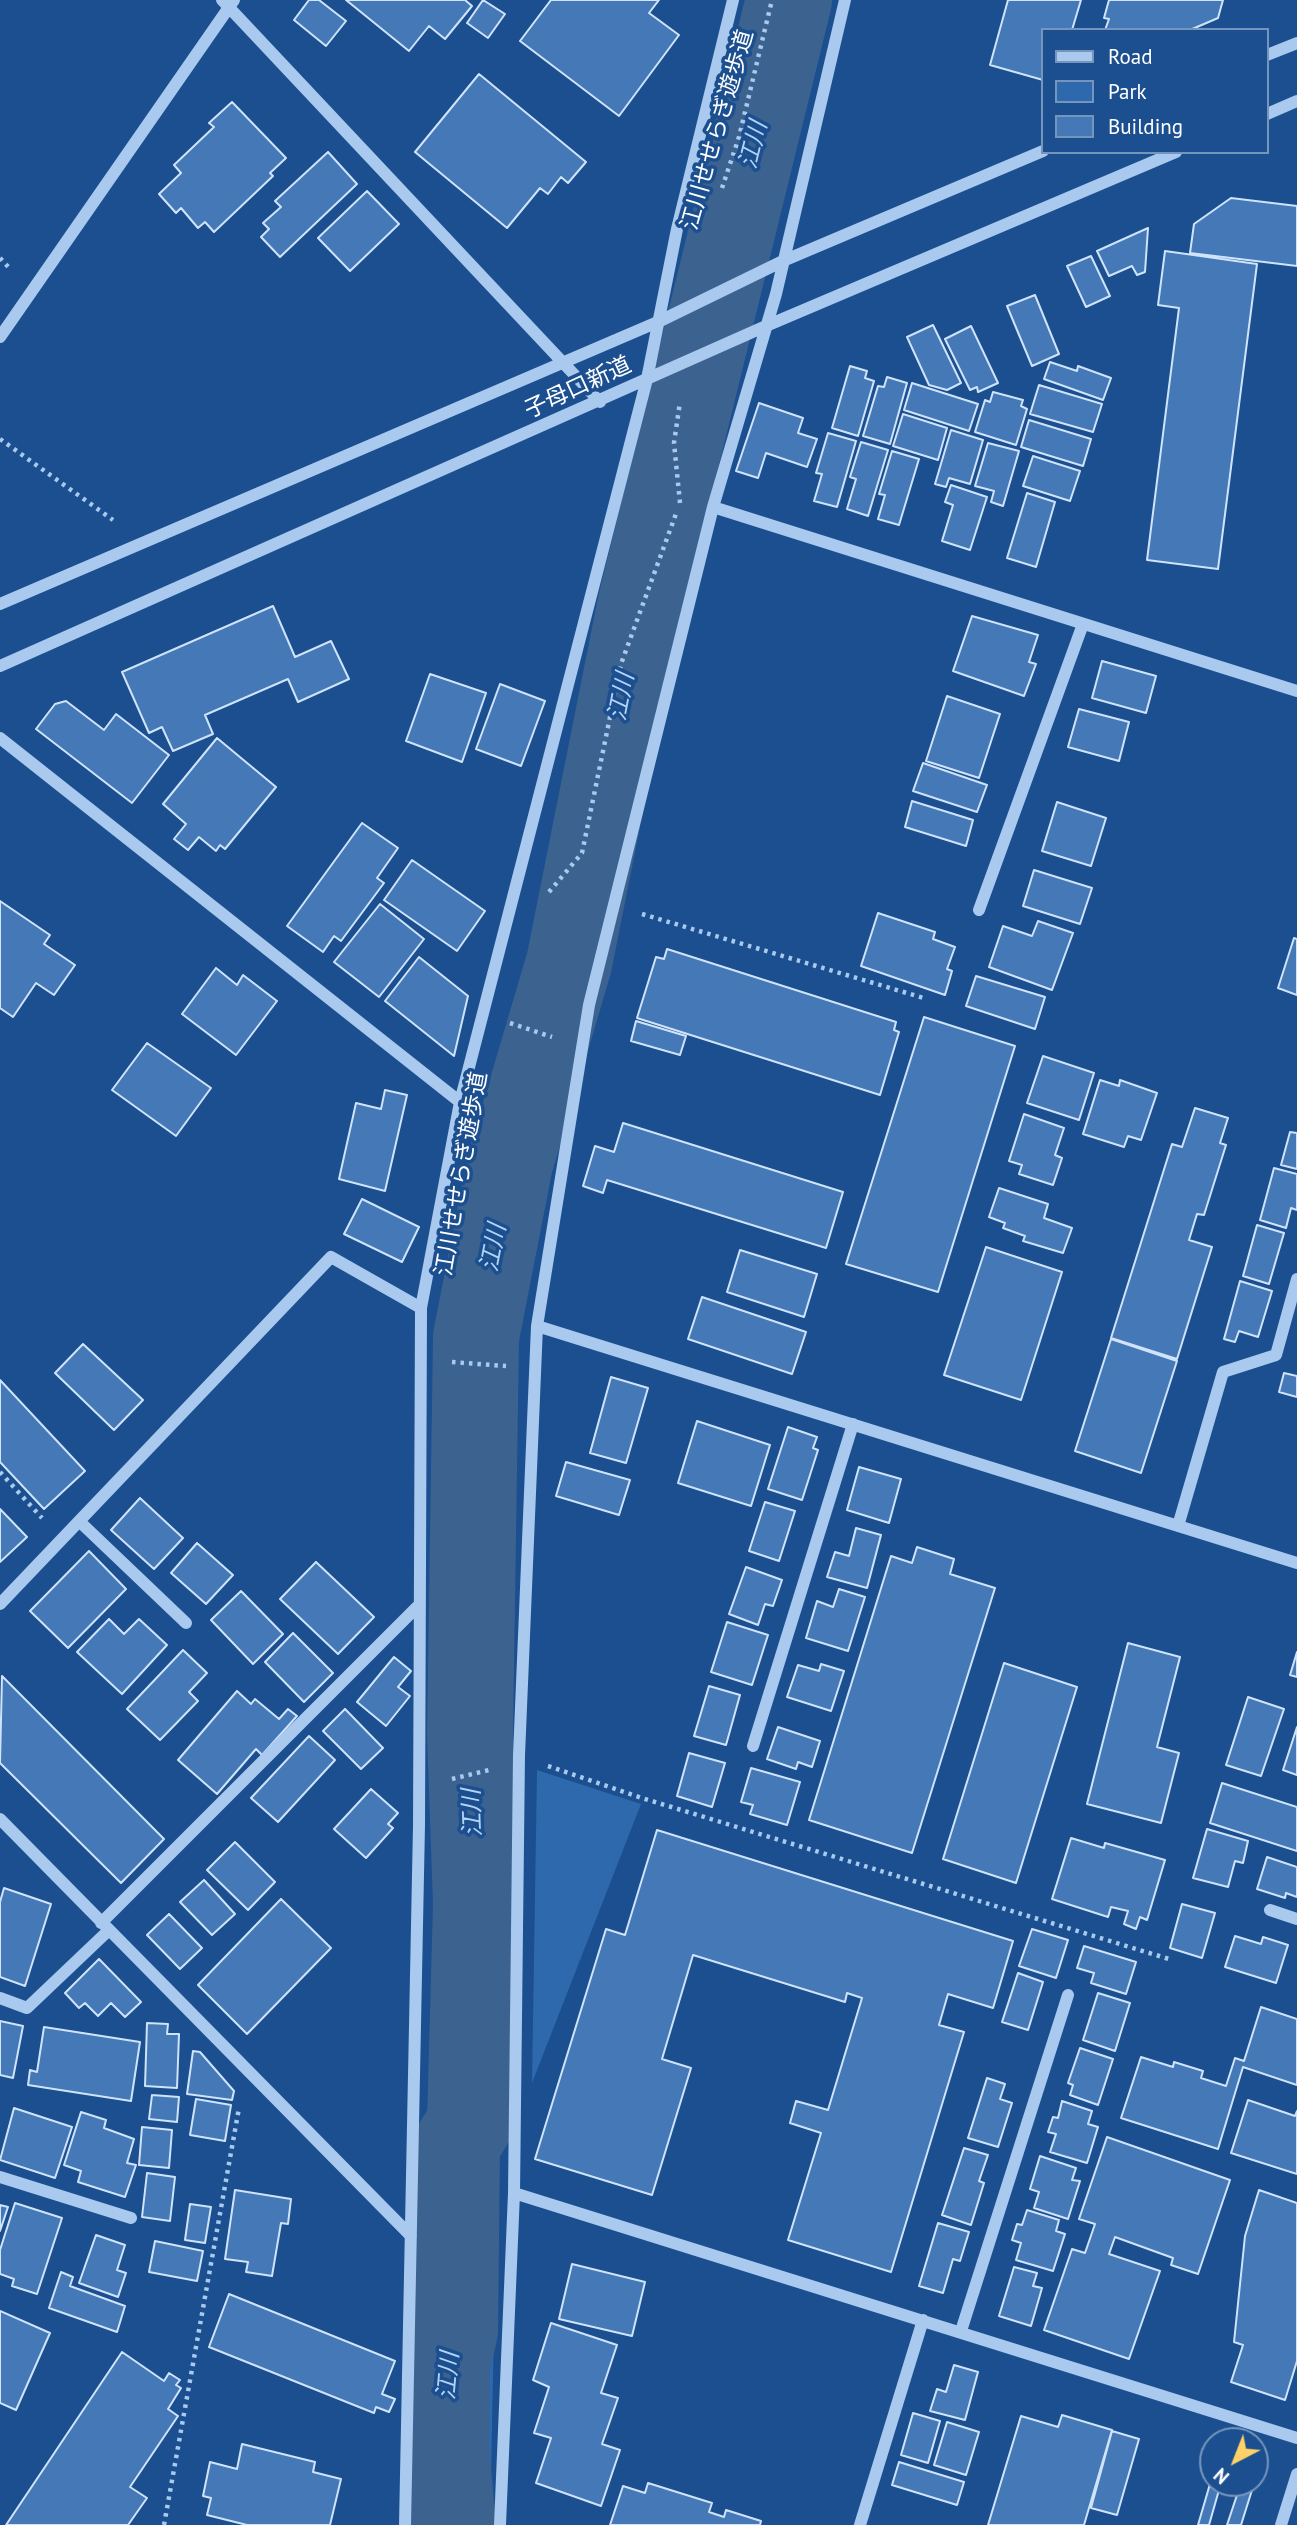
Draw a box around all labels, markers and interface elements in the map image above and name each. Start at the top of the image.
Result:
street label: 江川せせらぎ遊歩道 [676,27,760,233]
legend [1042,28,1269,154]
text: Road [1108,43,1152,70]
text: Park [1108,78,1147,105]
text: Building [1108,113,1183,140]
water label: 江川 [734,118,774,172]
street label: 子母口新道 [520,351,636,425]
water label: 江川 [603,671,641,723]
street label: 江川せせらぎ遊歩道 [430,1070,494,1278]
water label: 江川 [475,1222,513,1274]
water label: 江川 [458,1789,488,1837]
water label: 江川 [433,2351,465,2401]
north arrow [1199,2427,1269,2497]
text: N [1209,2463,1234,2489]

